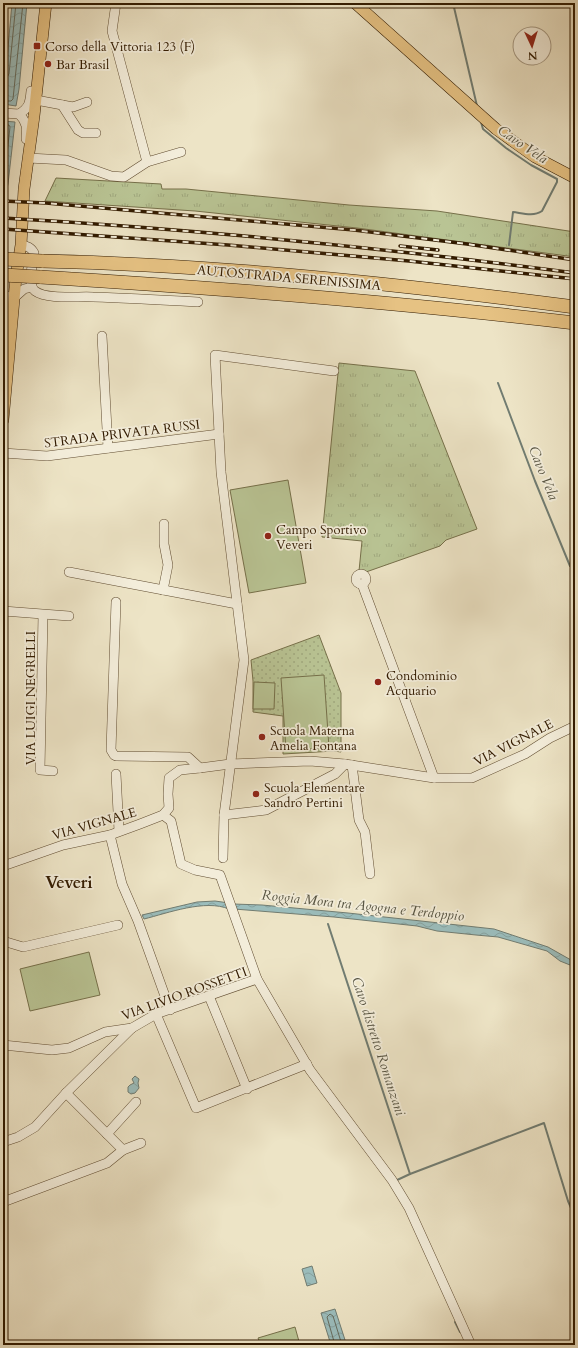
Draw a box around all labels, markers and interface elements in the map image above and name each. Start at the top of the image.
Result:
north arrow [512,26,552,66]
place label: Corso della Vittoria 123 (F) [45,38,195,56]
marker: Corso della Vittoria 123 (F) [32,41,42,51]
text: N [527,48,538,63]
place label: Bar Brasil [56,56,110,74]
marker: Bar Brasil [43,59,53,69]
water label: Cavo Vela [494,121,552,168]
street label: AUTOSTRADA SERENISSIMA [196,261,382,295]
street label: STRADA PRIVATA RUSSI [43,415,201,452]
water label: Cavo Vela [524,443,563,503]
place label: Campo Sportivo Veveri [276,521,367,554]
marker: Campo Sportivo Veveri [263,531,273,541]
street label: VIA LUIGI NEGRELLI [22,631,40,765]
place label: Condominio Acquario [386,667,457,700]
marker: Condominio Acquario [373,677,383,687]
street label: VIA VIGNALE [470,715,556,771]
place label: Scuola Materna Amelia Fontana [270,722,357,755]
marker: Scuola Materna Amelia Fontana [257,732,267,742]
place label: Scuola Elementare Sandro Pertini [264,779,365,812]
marker: Scuola Elementare Sandro Pertini [251,789,261,799]
street label: VIA VIGNALE [50,803,139,845]
district label: Veveri [45,871,93,894]
water label: Roggia Mora tra Agogna e Terdoppio [261,885,466,926]
street label: VIA LIVIO ROSSETTI [119,963,250,1025]
water label: Cavo distretto Romanzani [347,974,410,1118]

